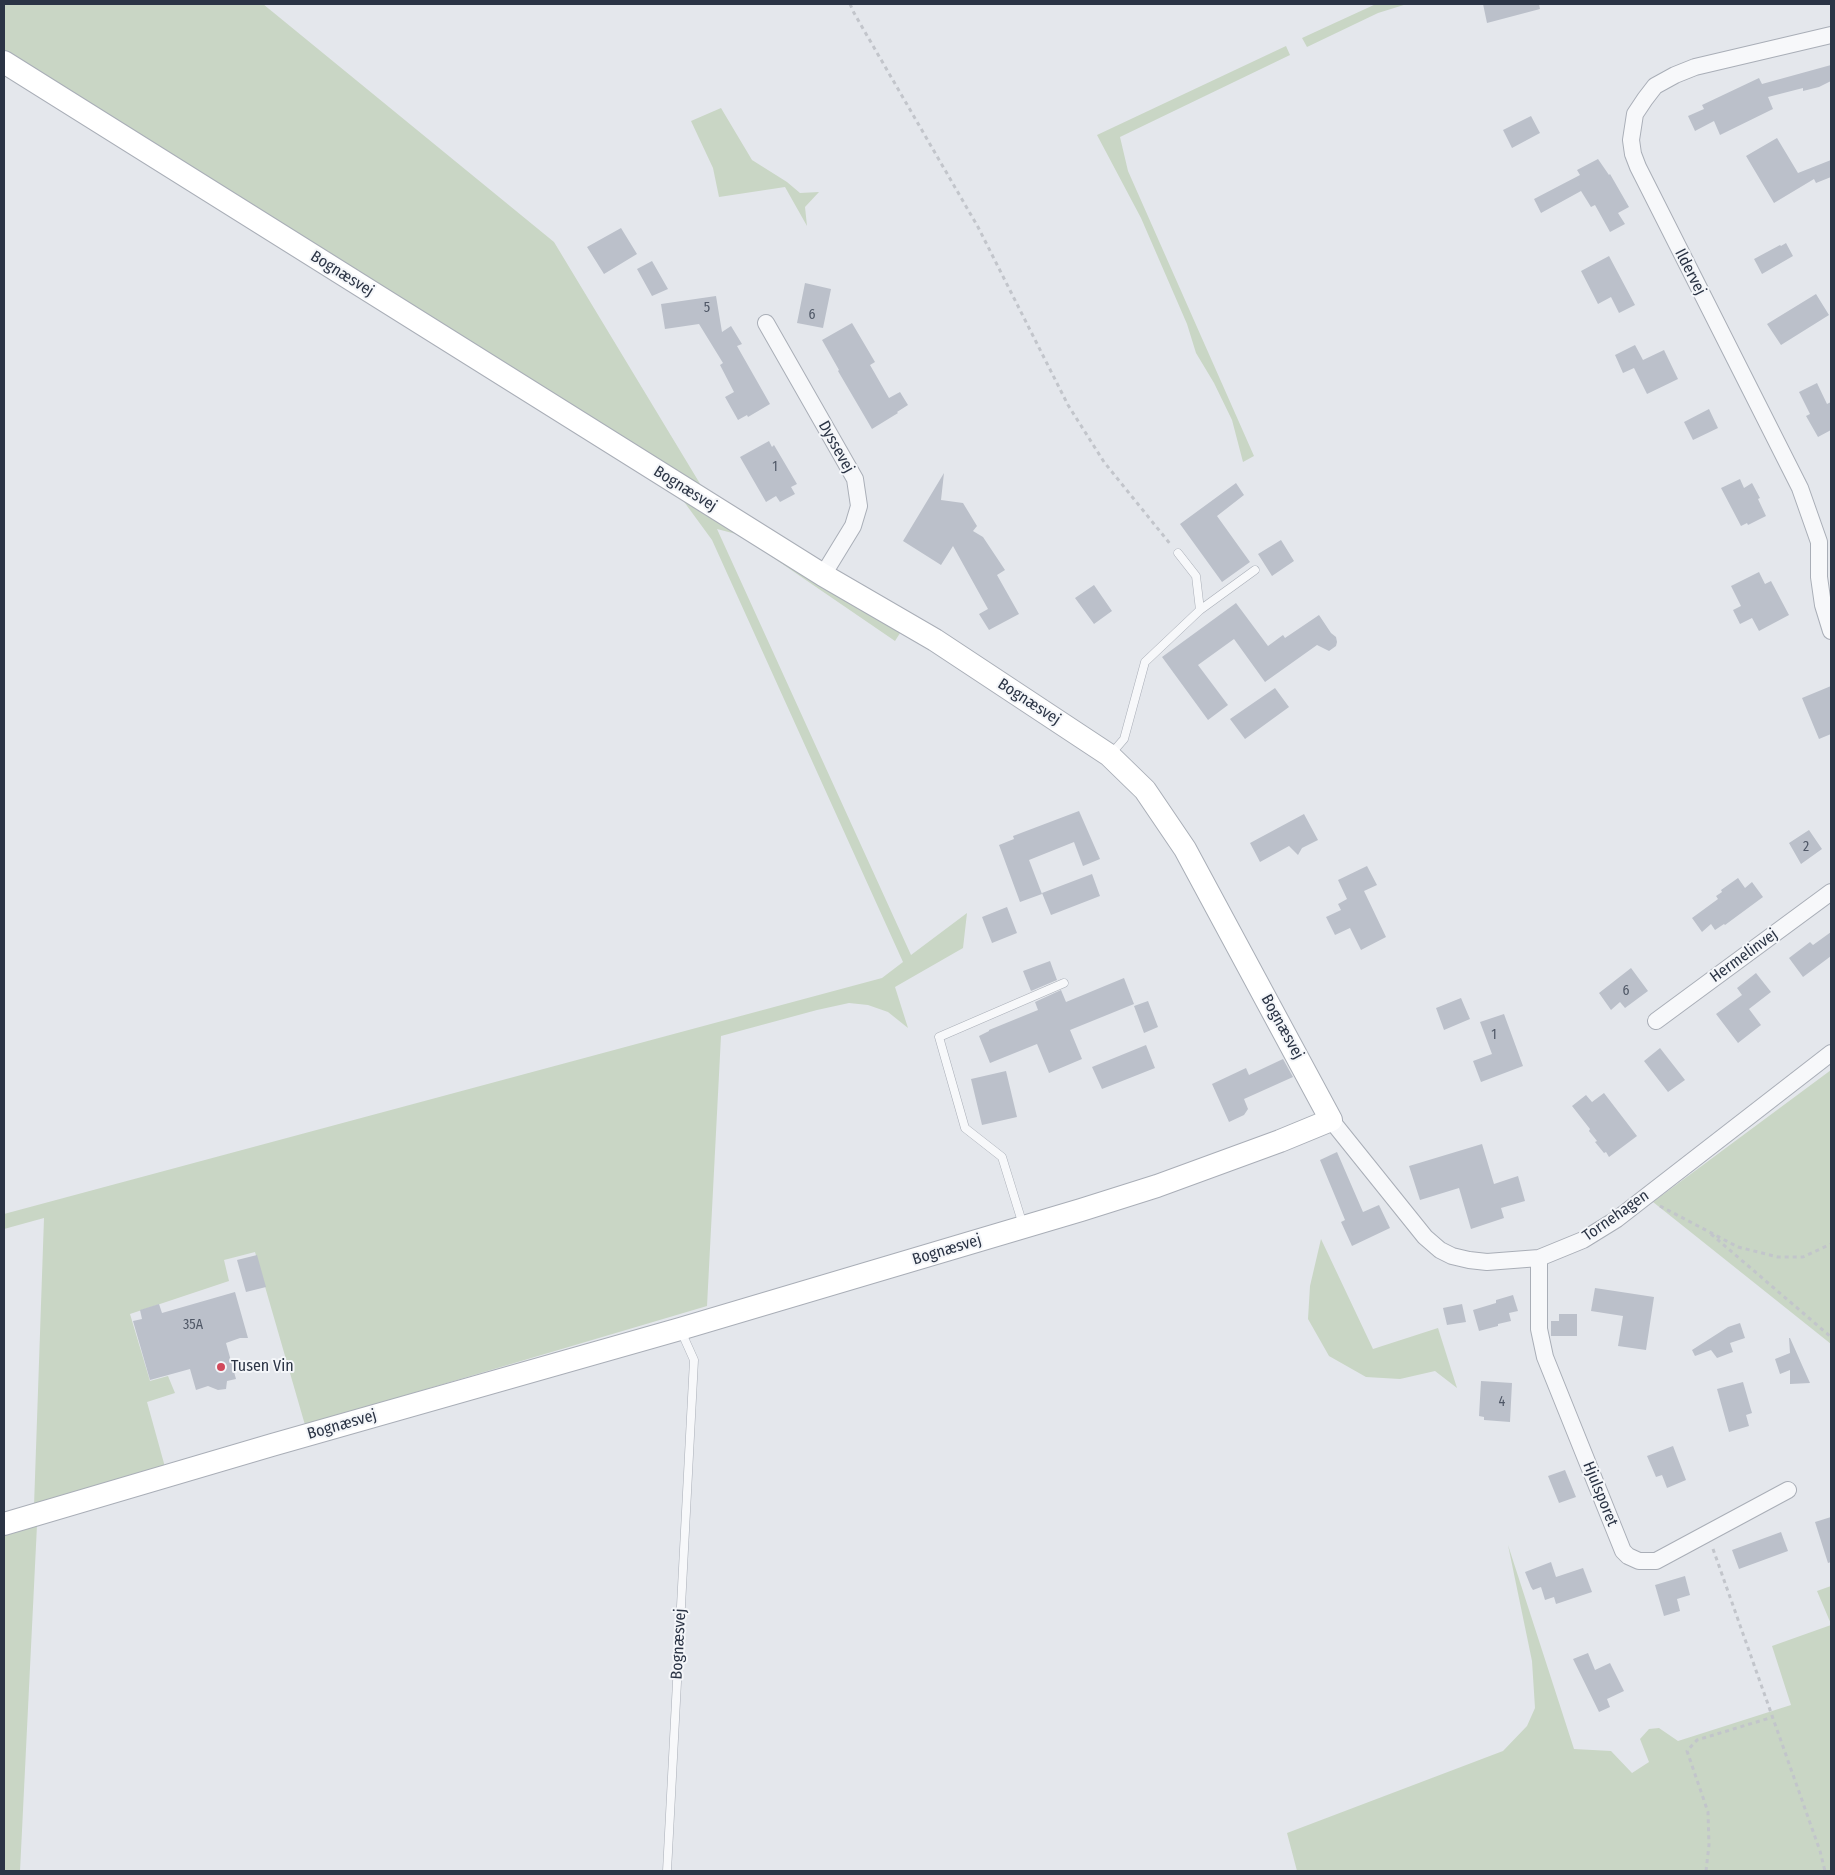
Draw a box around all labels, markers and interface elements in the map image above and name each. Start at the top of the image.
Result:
street label: Ildervej [1670,246,1710,298]
street label: Bognæsvej [307,247,377,301]
house number: 5 [704,300,710,316]
house number: 6 [809,307,815,323]
street label: Dyssevej [814,418,858,476]
house number: 1 [772,459,778,475]
street label: Bognæsvej [650,462,720,516]
street label: Bognæsvej [994,675,1064,729]
house number: 2 [1803,839,1809,855]
street label: Hermelinvej [1706,925,1782,987]
house number: 6 [1623,983,1629,999]
street label: Bognæsvej [1256,991,1308,1063]
house number: 1 [1491,1027,1497,1043]
street label: Tornehagen [1579,1186,1653,1246]
street label: Bognæsvej [910,1230,984,1270]
house number: 35A [183,1317,203,1333]
place label: Tusen Vin [231,1357,294,1377]
marker: Tusen Vin [215,1361,227,1373]
house number: 4 [1499,1394,1505,1410]
street label: Bognæsvej [305,1406,379,1444]
street label: Hjulsporet [1578,1459,1622,1529]
street label: Bognæsvej [668,1608,690,1680]

